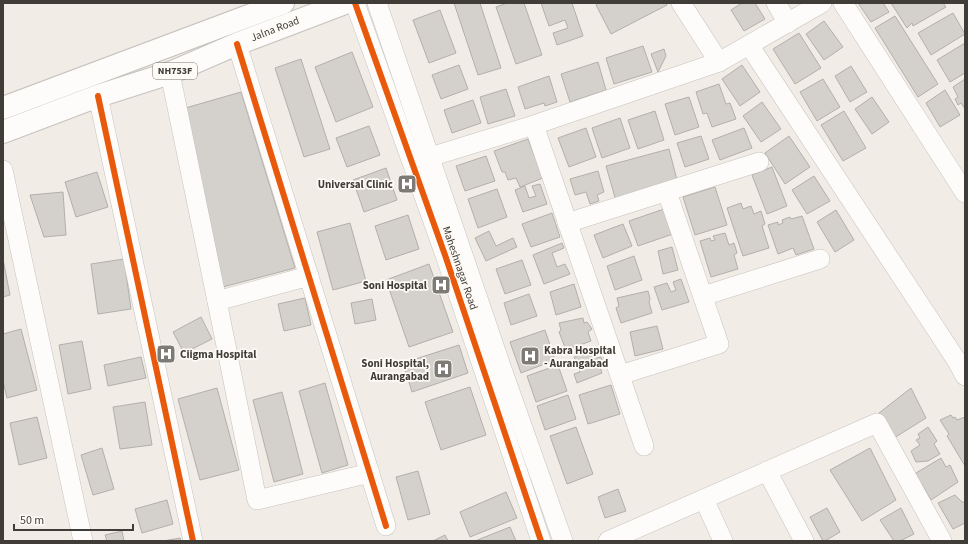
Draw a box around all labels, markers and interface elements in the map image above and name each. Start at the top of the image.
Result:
street label: Jalna Road [249,13,301,45]
road number: NH753F [153,63,197,79]
hospital icon: Universal Clinic [396,173,418,195]
place label: Universal Clinic [318,177,393,192]
street label: Maheshnagar Road [439,224,481,312]
hospital icon: Soni Hospital [430,274,452,296]
place label: Soni Hospital [363,278,428,293]
hospital icon: Ciigma Hospital [155,343,177,365]
place label: Kabra Hospital - Aurangabad [544,343,616,371]
hospital icon: Kabra Hospital - Aurangabad [519,345,541,367]
place label: Ciigma Hospital [180,347,257,362]
place label: Soni Hospital, Aurangabad [361,356,429,384]
hospital icon: Soni Hospital, Aurangabad [432,358,454,380]
scale bar [14,506,133,532]
text: 50 m [20,512,44,529]

